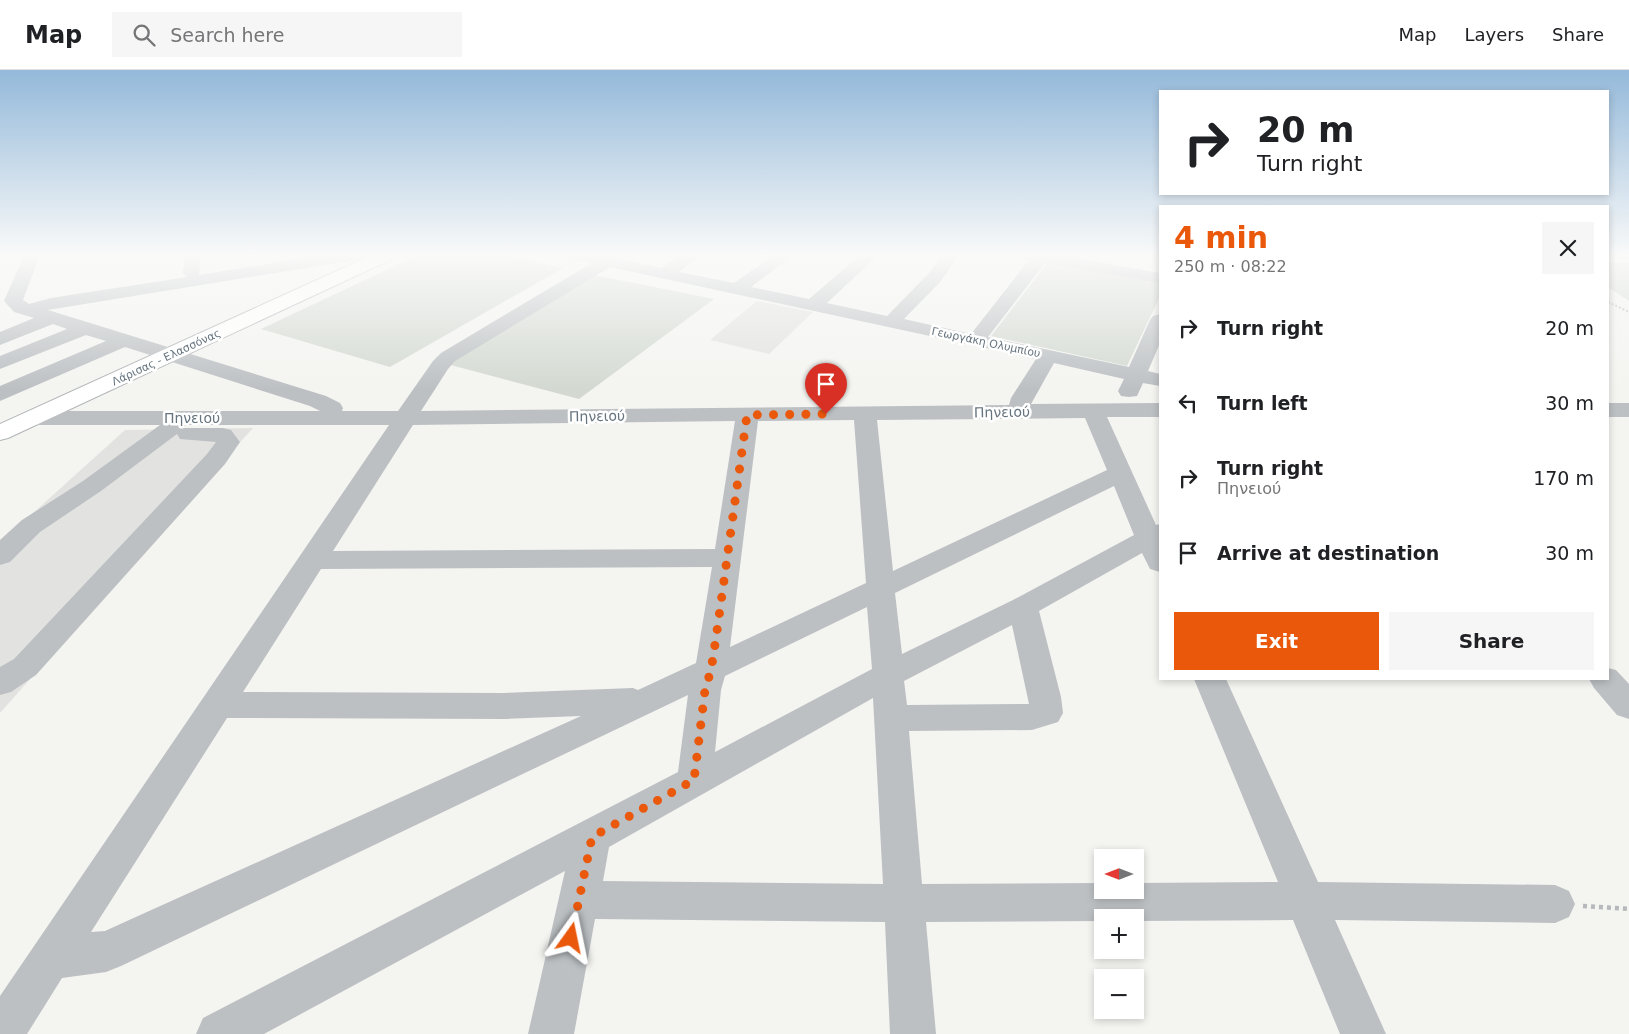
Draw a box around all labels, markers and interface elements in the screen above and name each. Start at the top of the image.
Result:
search box [112,12,462,57]
text: Map [25,21,82,49]
icon: search [130,21,158,49]
text: Search here [170,24,284,46]
text: Map [1398,24,1436,45]
text: Layers [1464,24,1524,45]
text: Share [1552,24,1604,45]
icon: right [1174,110,1239,175]
text: 20 m [1257,110,1354,150]
text: Turn right [1257,151,1362,176]
text: 4 min [1174,220,1268,255]
button: close [1542,222,1594,274]
text: 250 m · 08:22 [1174,257,1287,276]
icon: right [1174,314,1202,342]
text: Turn right [1217,317,1323,339]
text: 20 m [1545,317,1594,339]
street label: Γεωργάκη Ολυμπίου [930,325,1042,360]
street label: Λάρισας - Ελασσόνας [110,327,223,388]
pin [805,363,847,414]
icon: arrive [812,370,840,398]
icon: left [1174,389,1202,417]
text: Turn left [1217,392,1308,414]
text: 30 m [1545,392,1594,414]
street label: Πηνειού [974,404,1030,420]
street label: Πηνειού [569,408,625,424]
street label: Πηνειού [164,410,220,426]
text: Turn right [1217,457,1323,479]
icon: right [1174,464,1202,492]
text: 170 m [1533,467,1594,489]
text: Πηνειού [1217,479,1281,498]
icon: arrive [1174,539,1202,567]
text: Arrive at destination [1217,542,1439,564]
text: 30 m [1545,542,1594,564]
button: Exit [1174,612,1379,670]
button: Share [1389,612,1594,670]
north arrow [1094,849,1144,899]
map controls [1094,849,1144,1019]
button: + [1094,909,1144,959]
position arrow [544,911,596,963]
button: − [1094,969,1144,1019]

